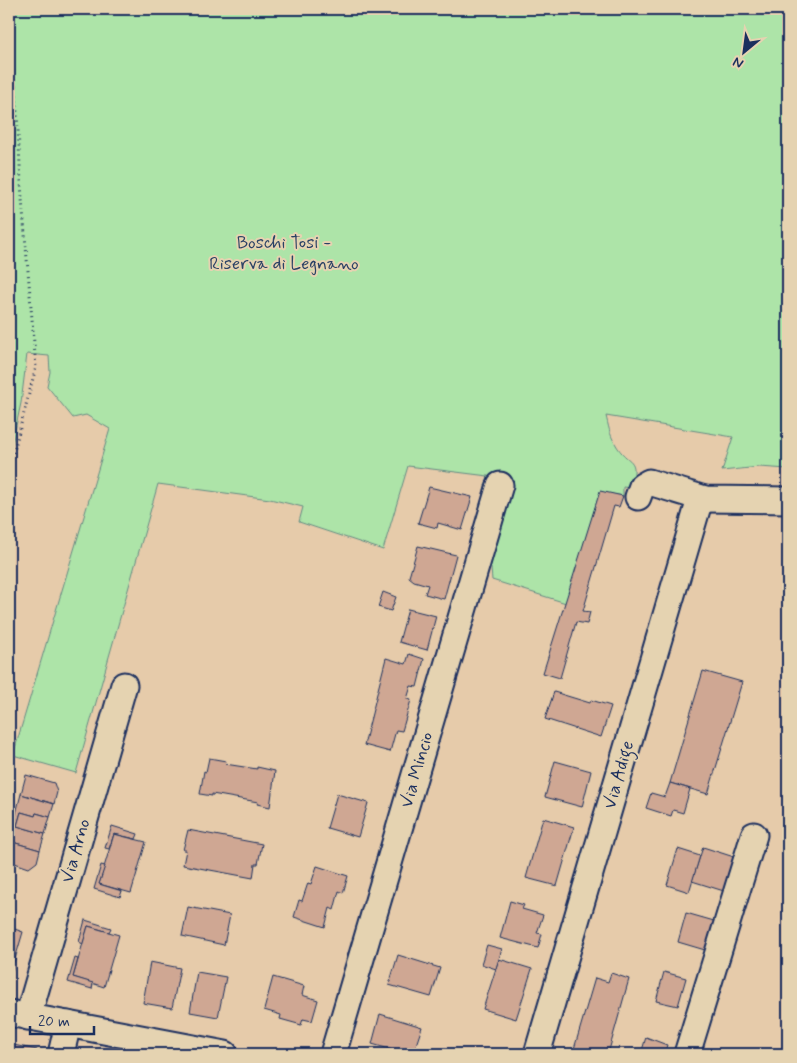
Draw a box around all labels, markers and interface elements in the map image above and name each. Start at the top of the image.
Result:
north arrow [720,28,770,78]
text: N [730,52,747,73]
park label: Boschi Tosi - Riserva di Legnano [209,231,359,276]
street label: Via Mincio [395,729,439,811]
street label: Via Adige [598,738,642,812]
street label: Via Arno [55,816,97,886]
scale bar [30,1003,94,1035]
text: 20 m [38,1012,70,1032]

